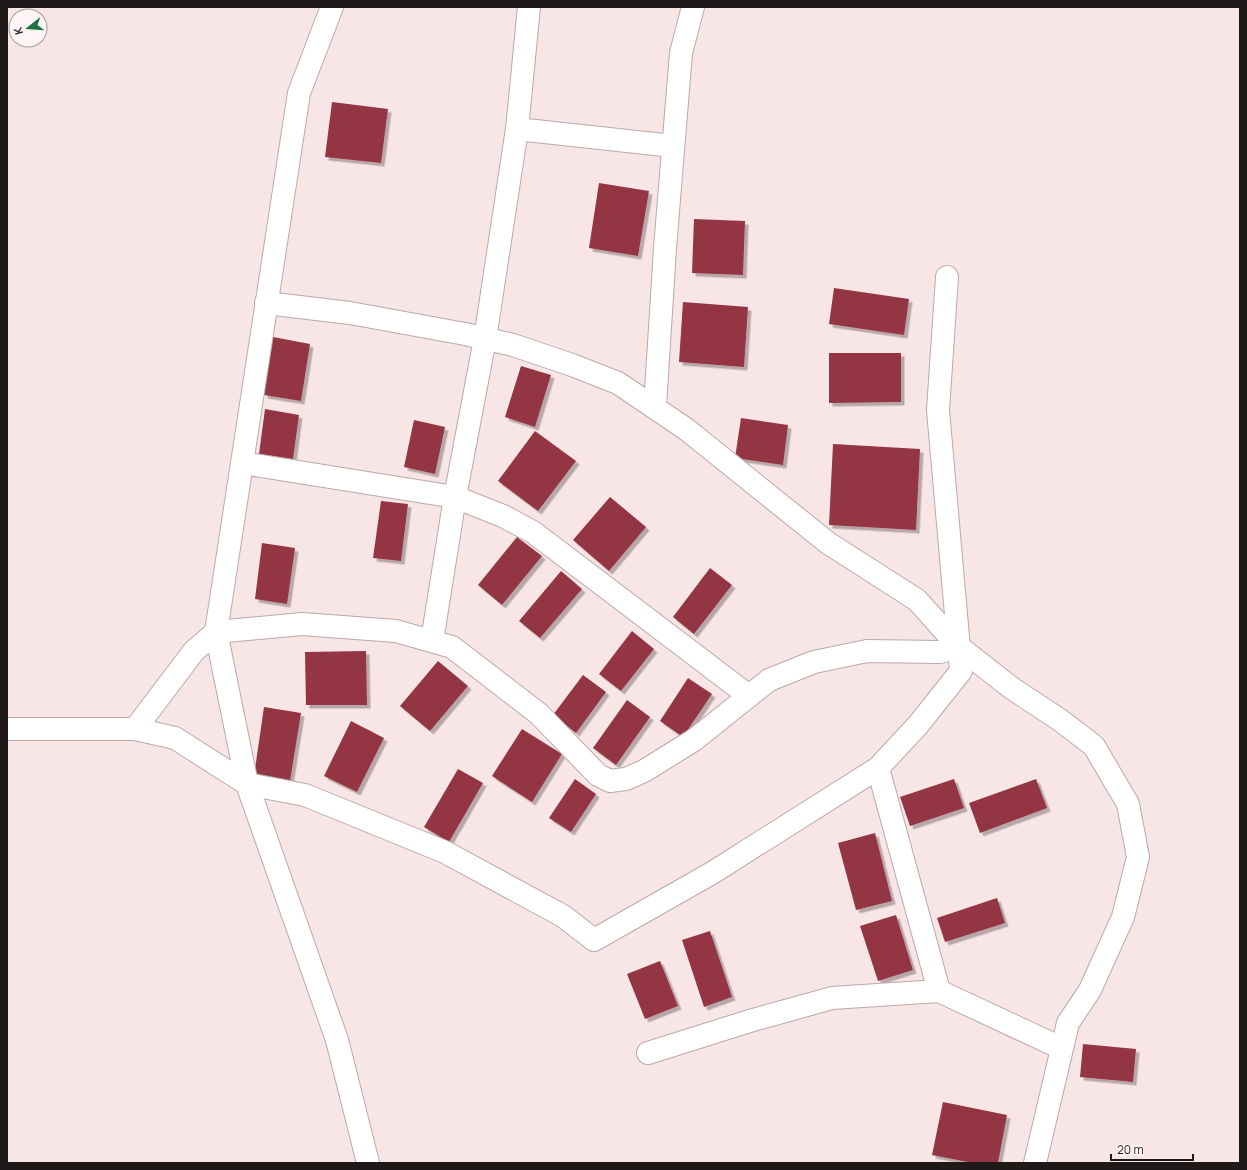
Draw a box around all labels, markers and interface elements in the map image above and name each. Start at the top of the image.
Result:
north arrow [8,8,48,48]
text: K [9,25,26,37]
scale bar [1111,1136,1193,1162]
text: 20 m [1117,1141,1144,1158]

